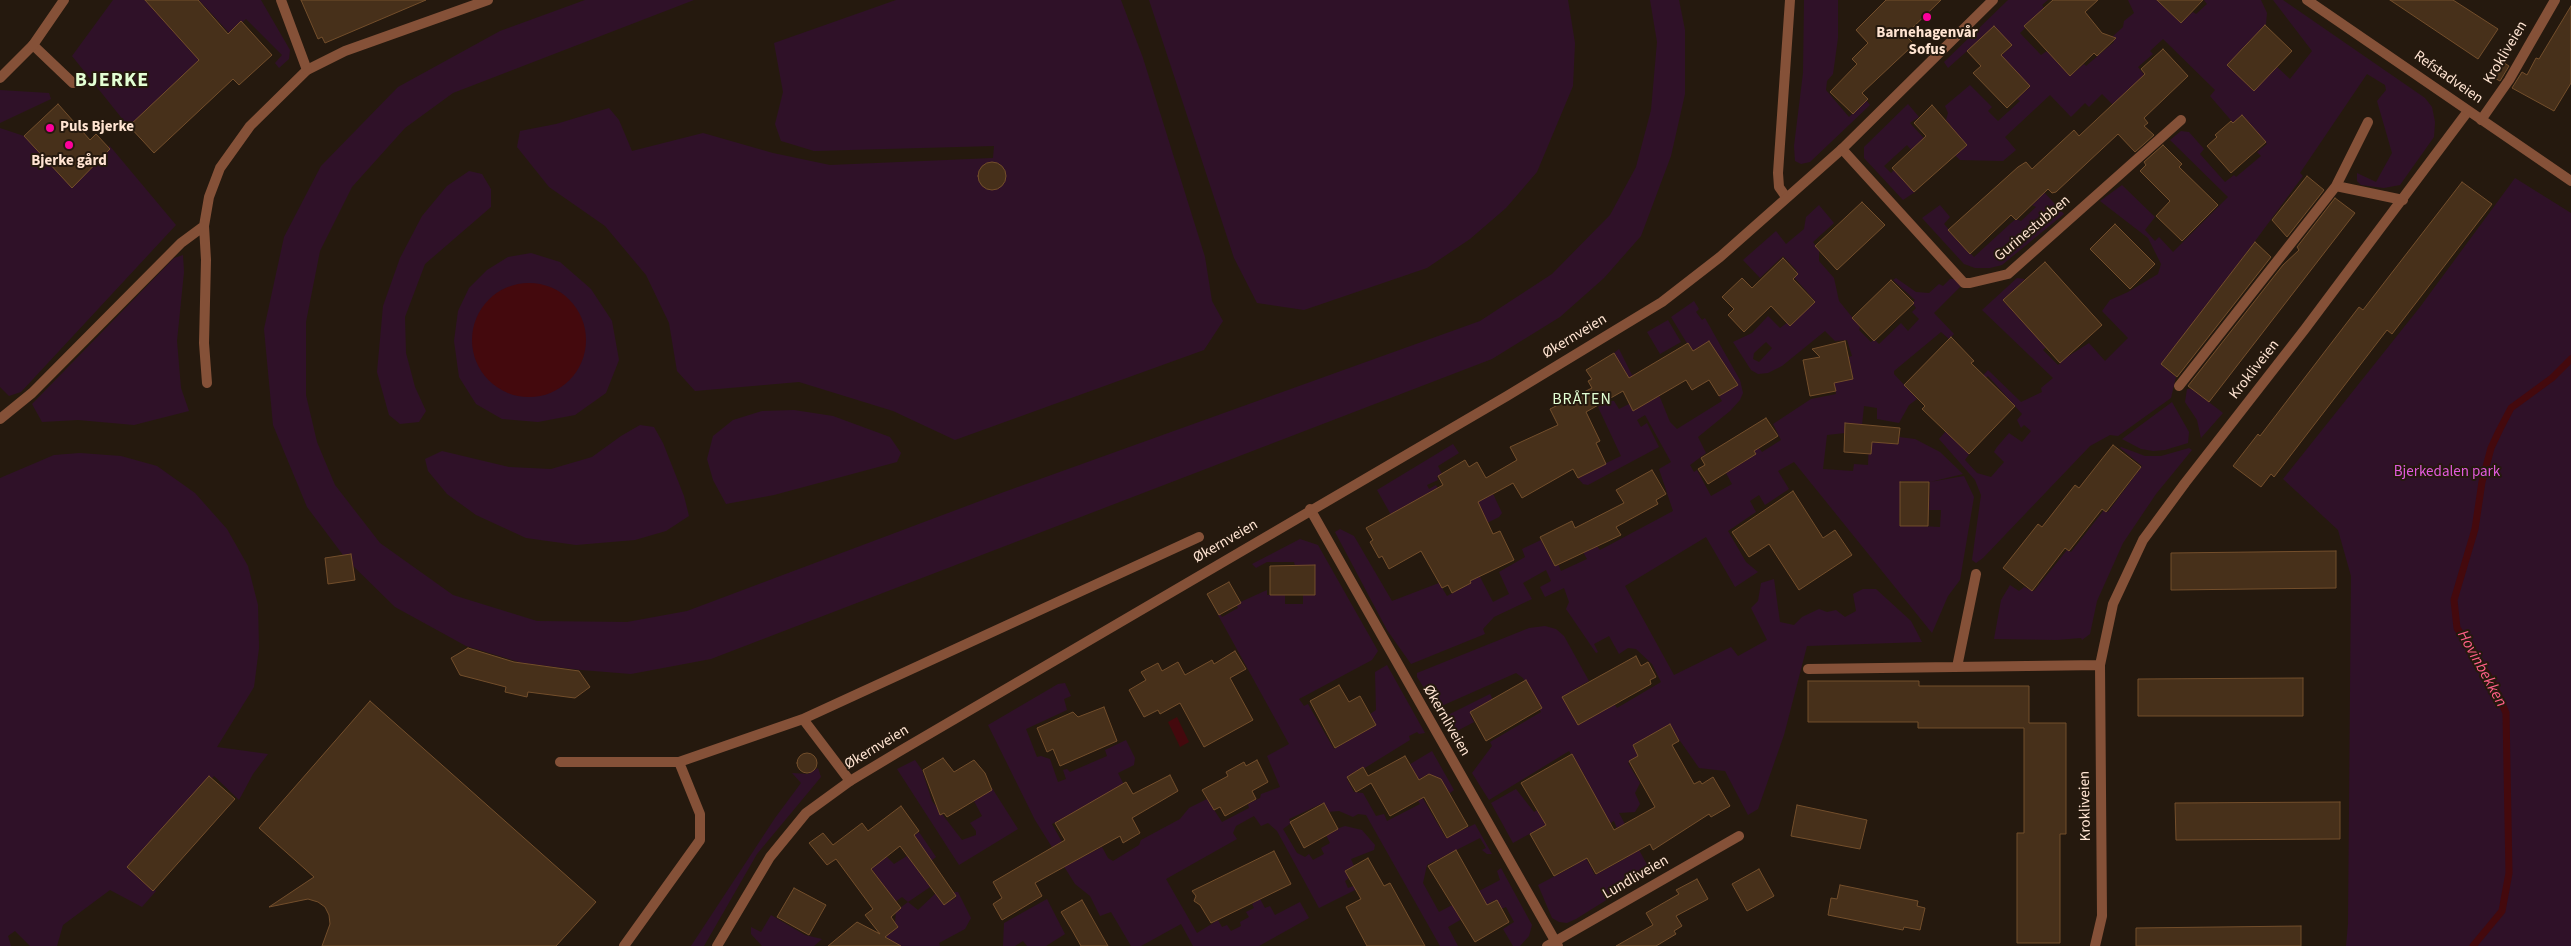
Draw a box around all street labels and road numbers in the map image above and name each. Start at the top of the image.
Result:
street label: Krokliveien [2480,18,2532,88]
street label: Refstadveien [2410,48,2486,108]
street label: Gurinestubben [1991,192,2075,266]
street label: Økernveien [1540,311,1610,363]
street label: Krokliveien [2226,337,2284,403]
street label: Økernveien [1190,516,1262,568]
street label: Økernliveien [1418,682,1474,760]
street label: Økernveien [842,722,912,774]
street label: Krokliveien [2076,771,2096,841]
street label: Lundliveien [1600,852,1672,904]

